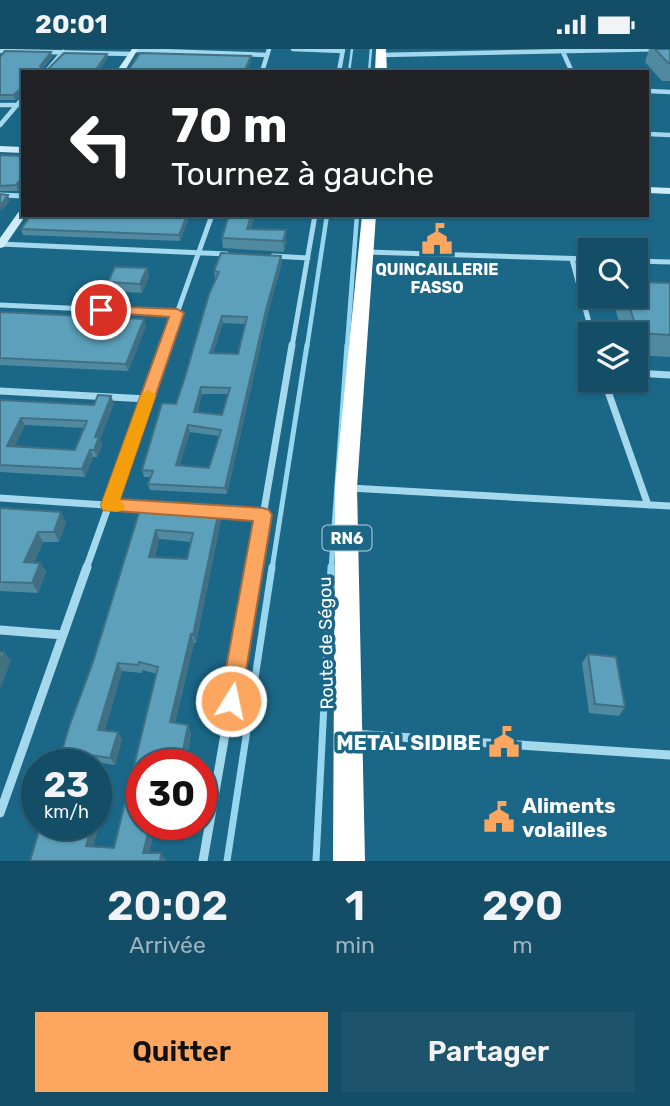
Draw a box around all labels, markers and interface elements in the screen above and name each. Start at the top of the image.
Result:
text: 20:01 [35,9,108,40]
text: 70 m [171,96,288,154]
icon: left [56,98,147,189]
text: Tournez à gauche [171,155,434,193]
public building icon: QUINCAILLERIE FASSO [420,222,454,256]
map controls [578,238,648,392]
button: search [578,238,648,308]
place label: QUINCAILLERIE FASSO [375,260,499,297]
pin [71,280,131,340]
icon: arrive [82,291,120,329]
button: layers [578,322,648,392]
road number: RN6 [322,525,372,551]
street label: Route de Ségou [314,576,338,710]
position arrow [194,664,268,738]
public building icon: METAL SIDIBE [487,725,521,759]
place label: METAL SIDIBE [336,730,481,755]
speed limit sign: 30 [126,749,217,840]
text: 23 [44,764,89,806]
place label: Aliments volailles [522,793,616,842]
public building icon: Aliments volailles [482,800,516,834]
text: km/h [44,801,89,823]
text: 20:02 [107,881,228,931]
text: 1 [345,881,365,931]
text: 290 [482,881,563,931]
text: Arrivée [129,931,206,959]
text: min [335,931,375,959]
text: m [512,931,533,959]
button: Quitter [35,1012,328,1092]
button: Partager [342,1012,635,1092]

